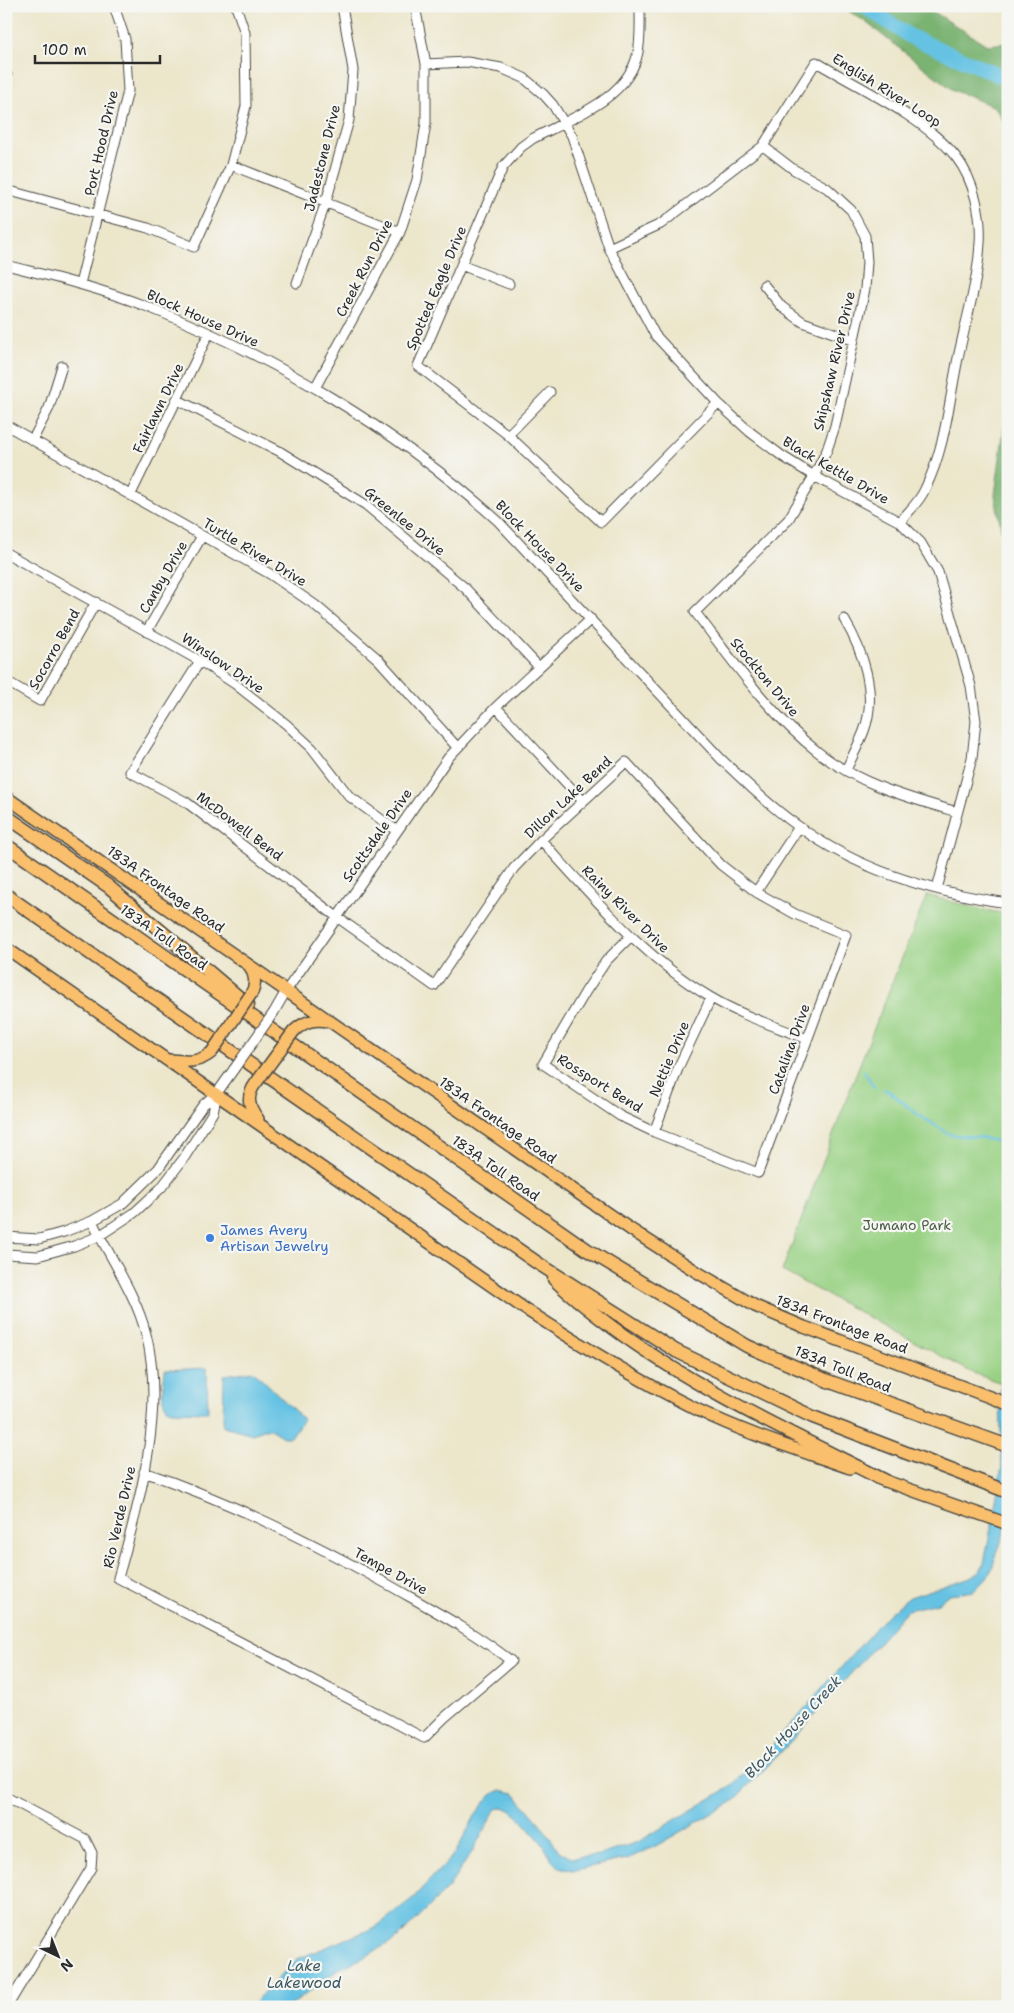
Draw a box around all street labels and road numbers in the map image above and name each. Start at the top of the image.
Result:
street label: English River Loop [829,49,945,131]
street label: Port Hood Drive [80,88,122,198]
street label: Jadestone Drive [300,103,344,213]
street label: Creek Run Drive [332,216,396,320]
street label: Spotted Eagle Drive [402,223,470,353]
street label: Block House Drive [144,285,262,351]
street label: Shipshaw River Drive [809,289,859,433]
street label: Fairlawn Drive [128,360,188,456]
street label: Black Kettle Drive [779,432,893,508]
street label: Greenlee Drive [361,483,449,559]
street label: Block House Drive [492,496,589,596]
street label: Turtle River Drive [200,514,310,590]
street label: Canby Drive [135,537,191,617]
street label: Socorro Bend [24,605,84,693]
street label: Winslow Drive [178,629,268,697]
street label: Stockton Drive [727,634,803,720]
street label: Dillon Lake Bend [521,752,616,842]
street label: Scottsdale Drive [338,785,416,885]
street label: McDowell Bend [193,788,287,864]
street label: 183A Frontage Road [104,842,229,937]
street label: Rainy River Drive [578,861,674,957]
street label: 183A Toll Road [117,900,211,974]
street label: Catalina Drive [764,1001,814,1097]
street label: Nettie Drive [645,1018,693,1100]
street label: Rossport Bend [554,1050,646,1117]
street label: 183A Frontage Road [436,1073,561,1168]
street label: 183A Toll Road [449,1131,543,1205]
street label: 183A Frontage Road [774,1291,911,1357]
street label: 183A Toll Road [792,1341,894,1397]
street label: Rio Verde Drive [98,1464,140,1570]
street label: Tempe Drive [351,1543,431,1599]

